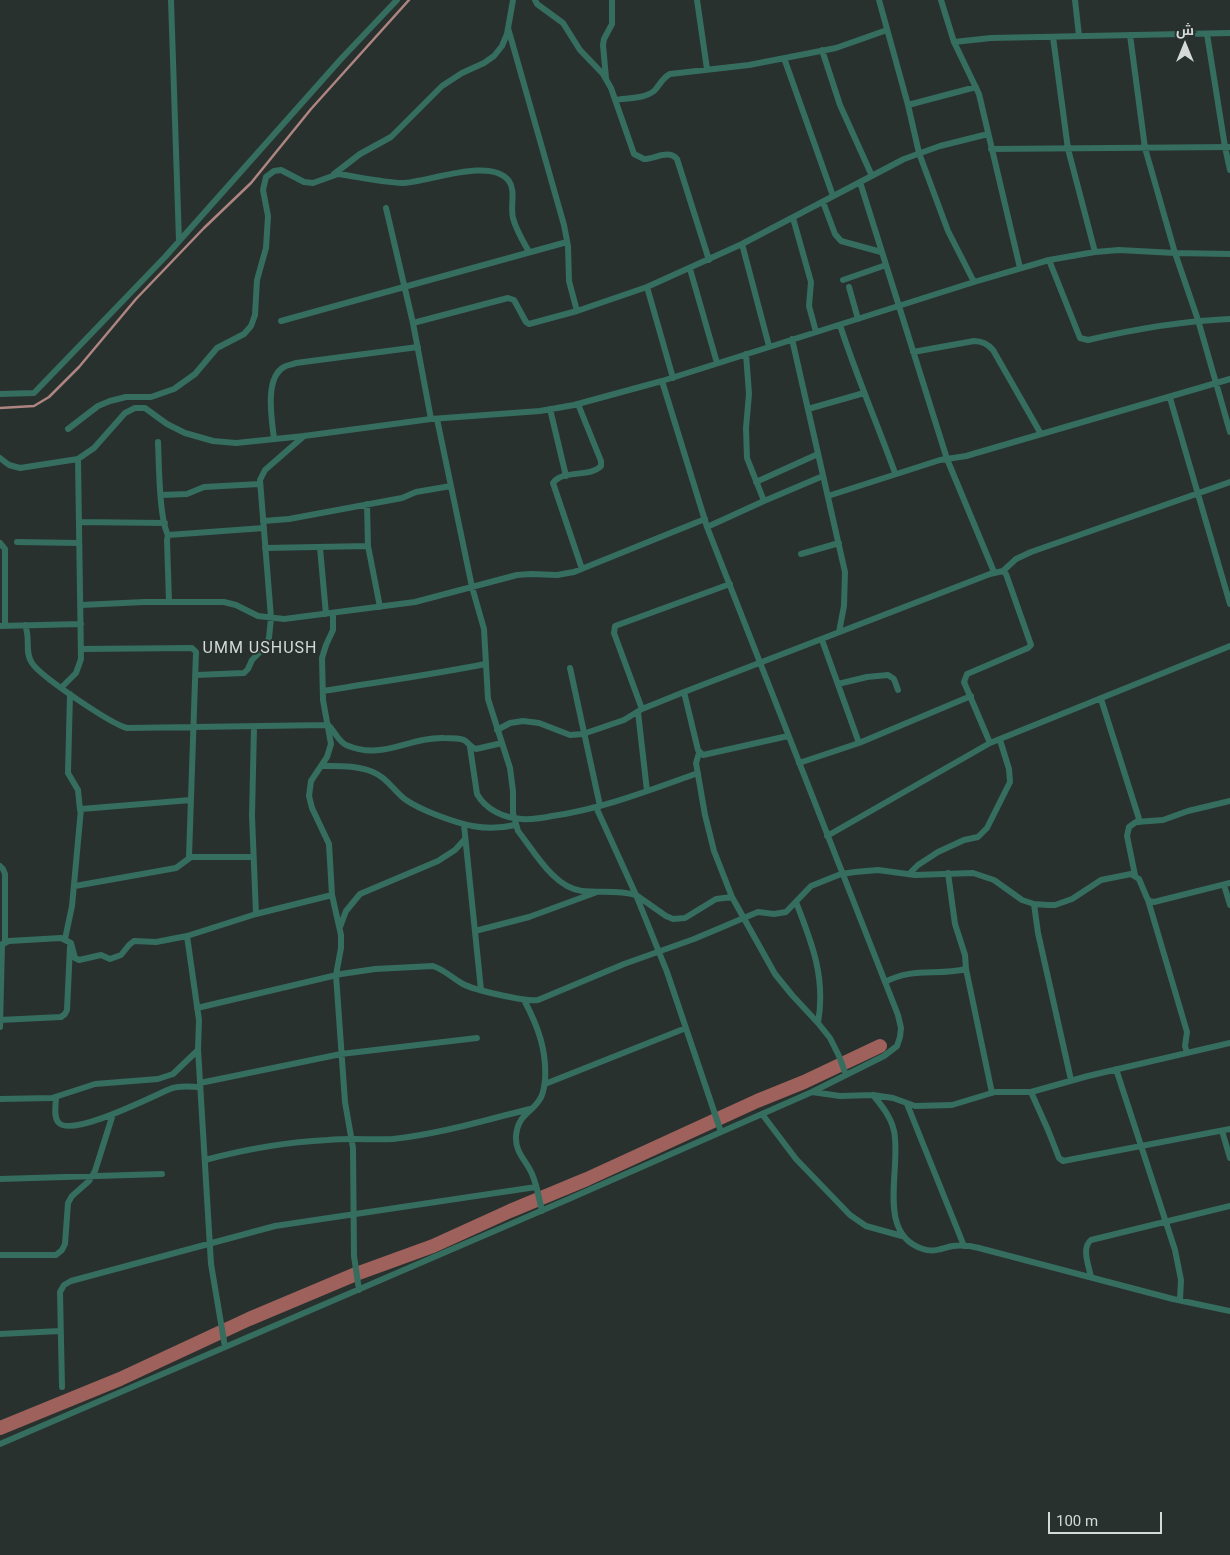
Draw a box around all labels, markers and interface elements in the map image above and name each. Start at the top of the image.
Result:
north arrow [1160,20,1210,70]
text: ش [1176,22,1194,38]
district label: UMM USHUSH [201,639,319,659]
scale bar [1050,1502,1164,1534]
text: 100 m [1056,1512,1098,1530]

